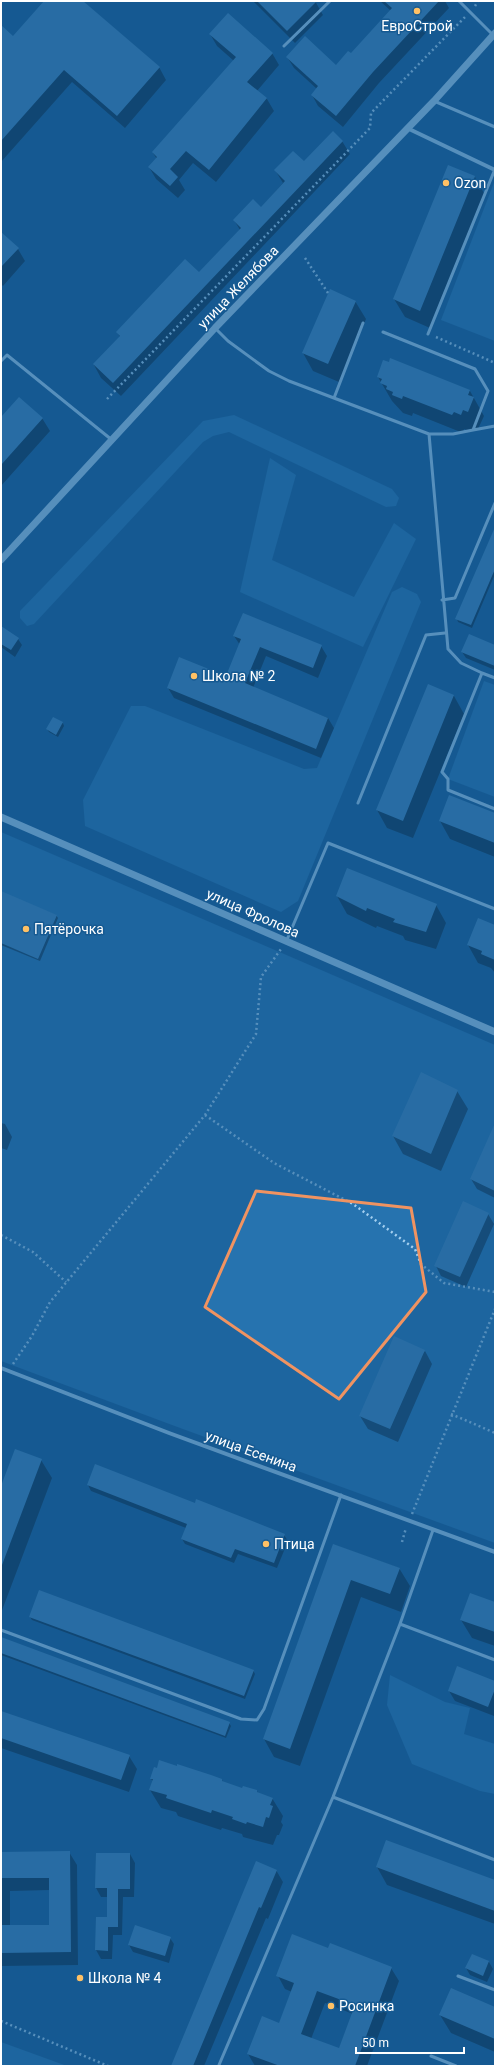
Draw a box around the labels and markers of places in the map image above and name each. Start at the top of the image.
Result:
marker: ЕвроСтрой [412,6,422,16]
place label: ЕвроСтрой [381,18,453,34]
place label: Ozon [454,175,486,191]
marker: Ozon [441,178,451,188]
place label: Школа № 2 [202,668,276,684]
marker: Школа № 2 [189,671,199,681]
place label: Пятёрочка [34,921,104,937]
marker: Пятёрочка [21,924,31,934]
place label: Птица [274,1536,315,1552]
marker: Птица [261,1539,271,1549]
place label: Школа № 4 [88,1970,162,1986]
marker: Школа № 4 [75,1973,85,1983]
place label: Росинка [339,1998,394,2014]
marker: Росинка [326,2001,336,2011]

